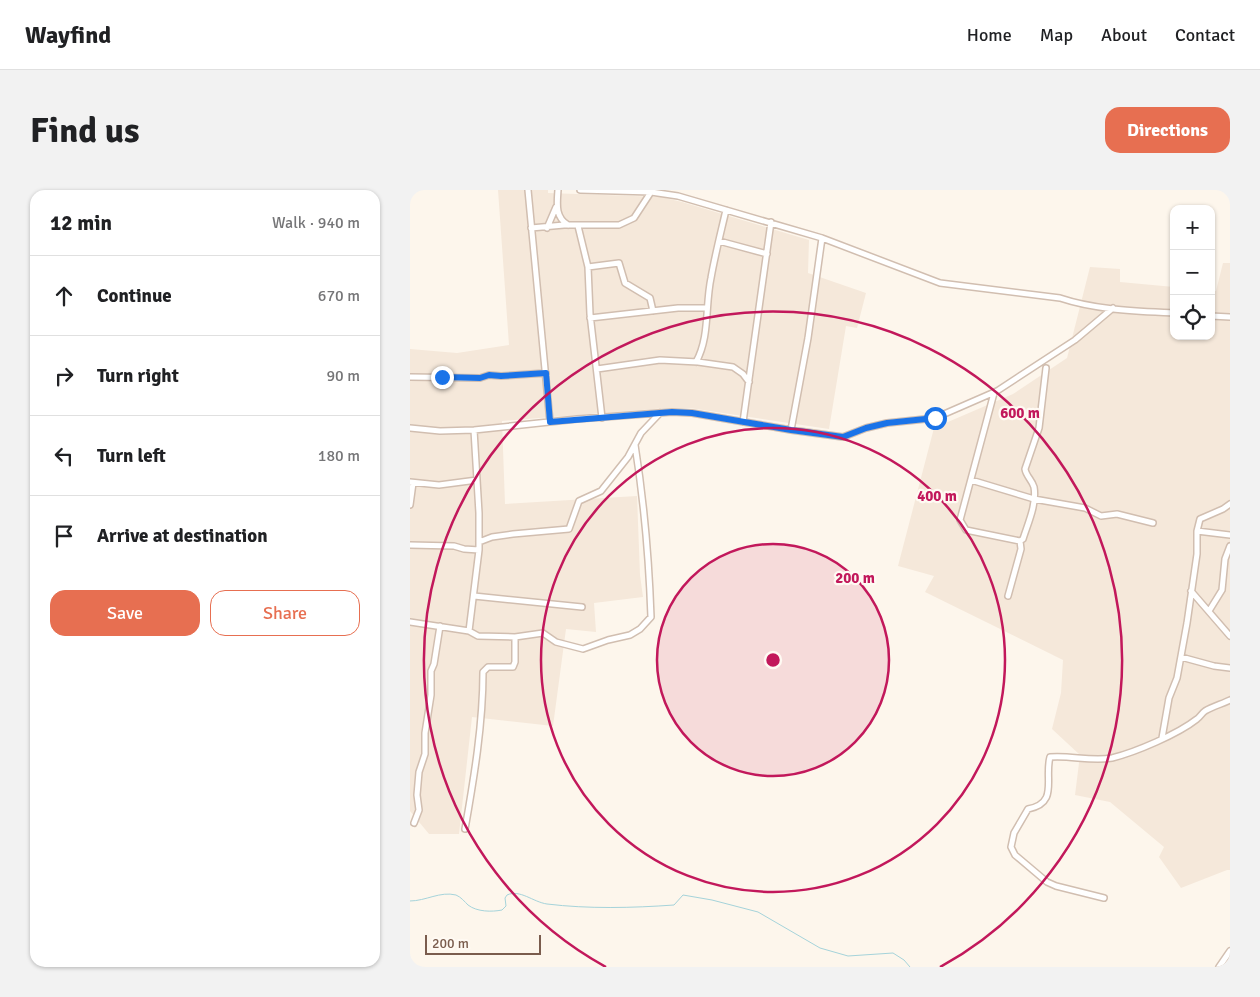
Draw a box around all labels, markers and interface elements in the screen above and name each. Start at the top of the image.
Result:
text: Wayfind [25,20,111,50]
text: Home [967,24,1012,46]
text: Map [1040,24,1073,46]
text: About [1101,24,1147,46]
text: Contact [1175,24,1235,46]
button: Directions [1105,107,1230,153]
text: Find us [30,109,140,152]
map controls [1170,205,1215,340]
button: + [1170,205,1215,250]
text: 12 min [50,210,112,236]
text: Walk · 940 m [272,213,360,233]
button: − [1170,250,1215,295]
icon: ahead [50,282,78,310]
text: Continue [97,284,172,308]
text: 670 m [318,286,360,306]
button: locate [1170,295,1215,340]
icon: right [50,362,78,390]
text: Turn right [97,364,179,388]
text: 90 m [326,366,360,386]
route end [431,366,454,389]
text: 600 m [1000,404,1040,422]
route start [924,407,947,430]
icon: left [50,442,78,470]
text: Turn left [97,444,166,468]
text: 180 m [318,446,360,466]
text: 400 m [917,487,957,505]
icon: arrive [50,522,78,550]
text: Arrive at destination [97,524,268,548]
text: 200 m [835,569,875,587]
button: Save [50,590,200,636]
button: Share [210,590,360,636]
centre of rings [764,651,782,669]
scale bar [425,932,541,955]
text: 200 m [432,935,469,952]

